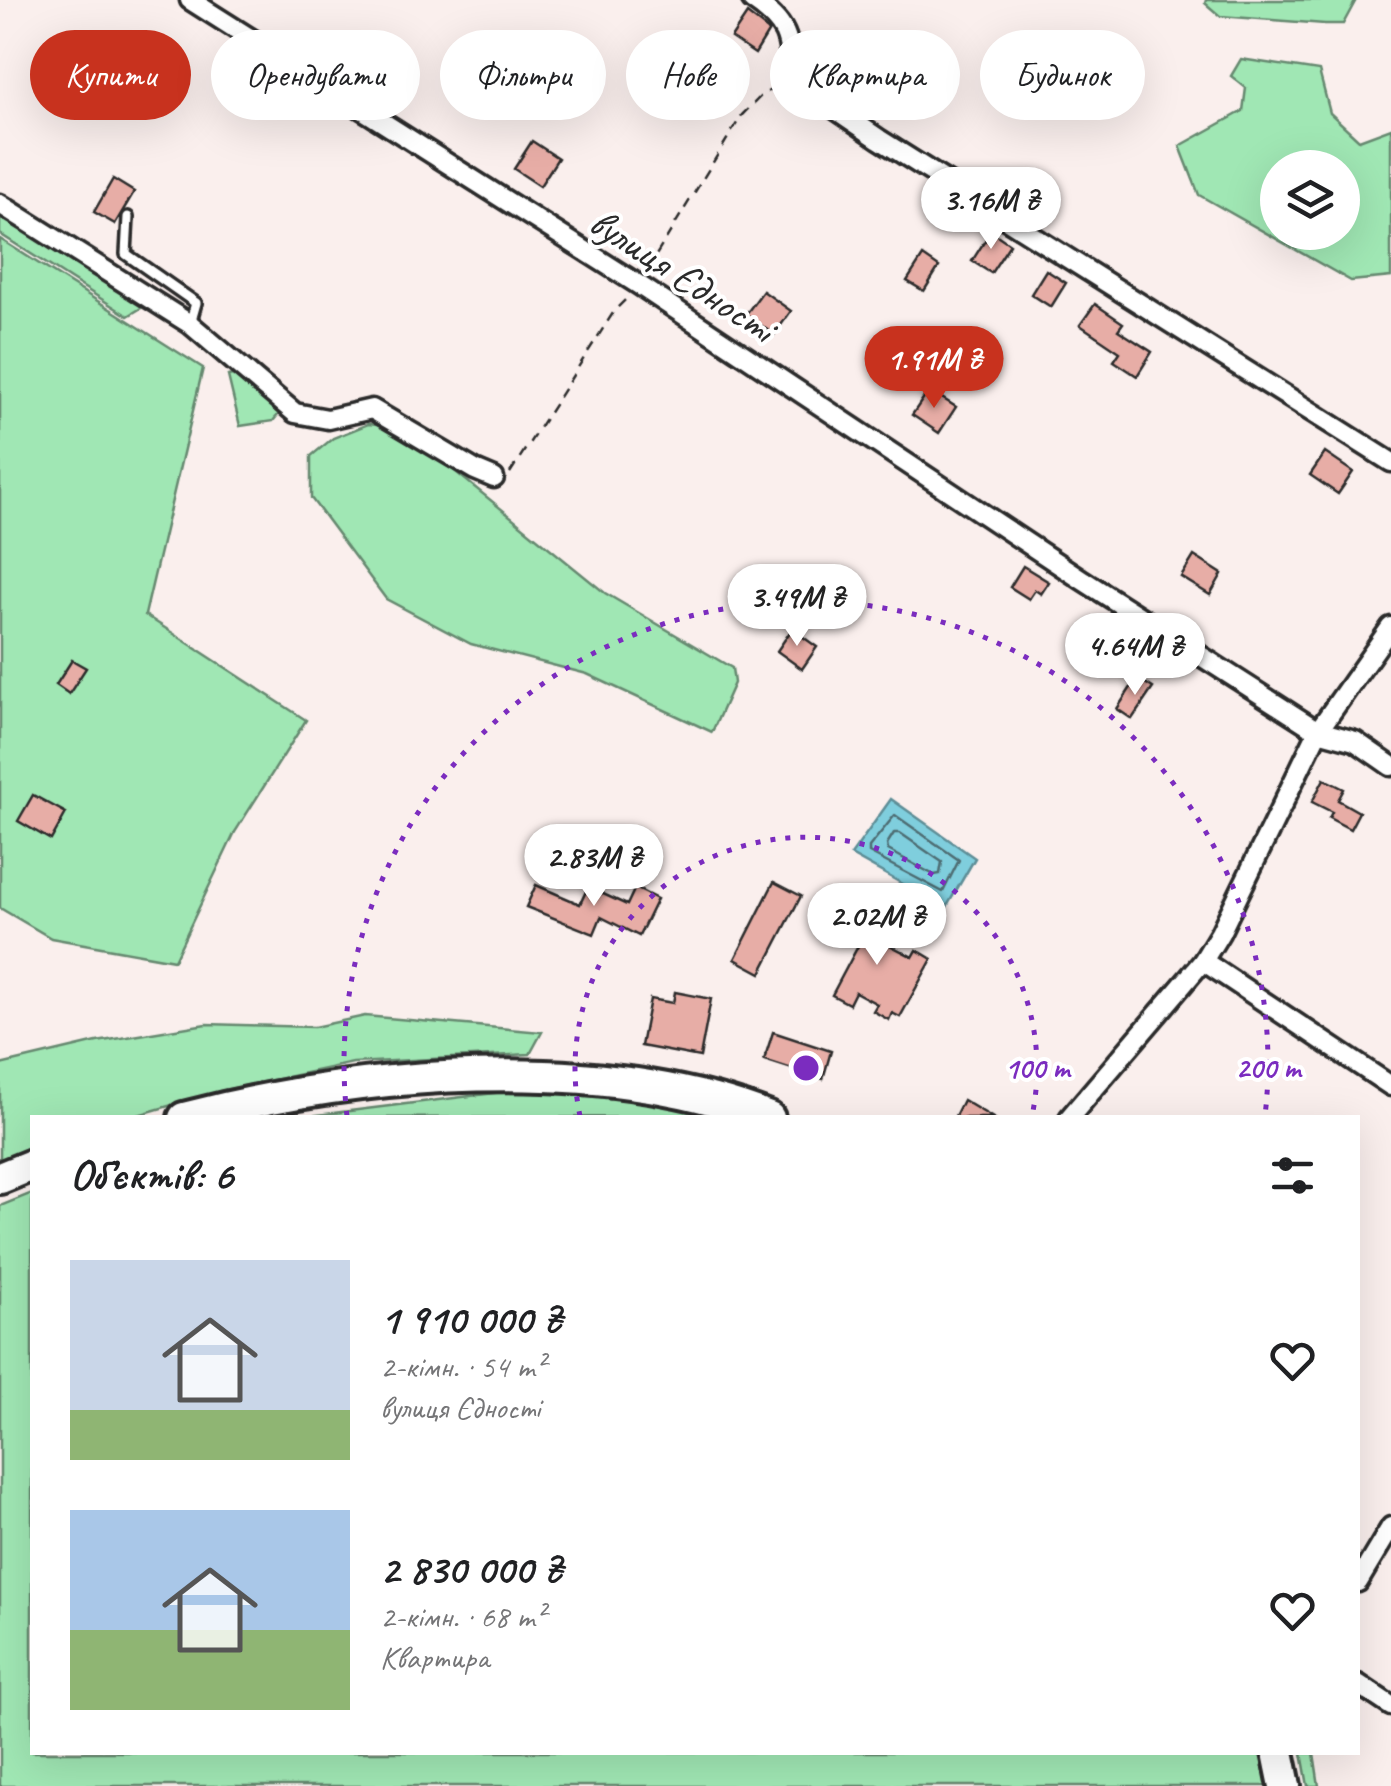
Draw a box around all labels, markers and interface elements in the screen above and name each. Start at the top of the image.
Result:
chip: Купити [30,30,191,120]
chip: Орендувати [211,30,420,120]
chip: Фільтри [440,30,606,120]
chip: Нове [626,30,750,120]
chip: Квартира [770,30,960,120]
chip: Будинок [980,30,1145,120]
map controls [1260,150,1360,250]
button: layers [1260,150,1360,250]
pin: 3.16M ₴ [899,167,1083,252]
text: 3.16M ₴ [943,179,1039,220]
street label: вулиця Єдності [579,196,789,358]
pin: 1.91M ₴ [842,326,1026,411]
text: 1.91M ₴ [887,338,981,379]
pin: 3.49M ₴ [705,564,889,649]
text: 3.49M ₴ [750,576,844,617]
pin: 4.64M ₴ [1043,613,1227,698]
text: 4.64M ₴ [1087,625,1183,666]
pin: 2.83M ₴ [502,824,686,909]
text: 2.83M ₴ [546,836,642,877]
pin: 2.02M ₴ [785,883,969,968]
text: 2.02M ₴ [829,895,925,936]
text: 100 m [1005,1049,1072,1087]
text: 200 m [1236,1049,1303,1087]
centre of rings [788,1050,824,1086]
icon: filters [1265,1148,1320,1203]
text: Об’єктів: 6 [70,1149,233,1202]
text: 1 910 000 ₴ [380,1293,562,1346]
icon: home [150,1300,270,1420]
icon: heart [1265,1333,1320,1388]
text: 2-кімн. · 54 m² [380,1346,545,1387]
text: вулиця Єдності [380,1387,541,1428]
text: 2 830 000 ₴ [380,1543,562,1596]
icon: home [150,1550,270,1670]
icon: heart [1265,1583,1320,1638]
text: 2-кімн. · 68 m² [380,1596,545,1637]
text: Квартира [380,1637,489,1678]

